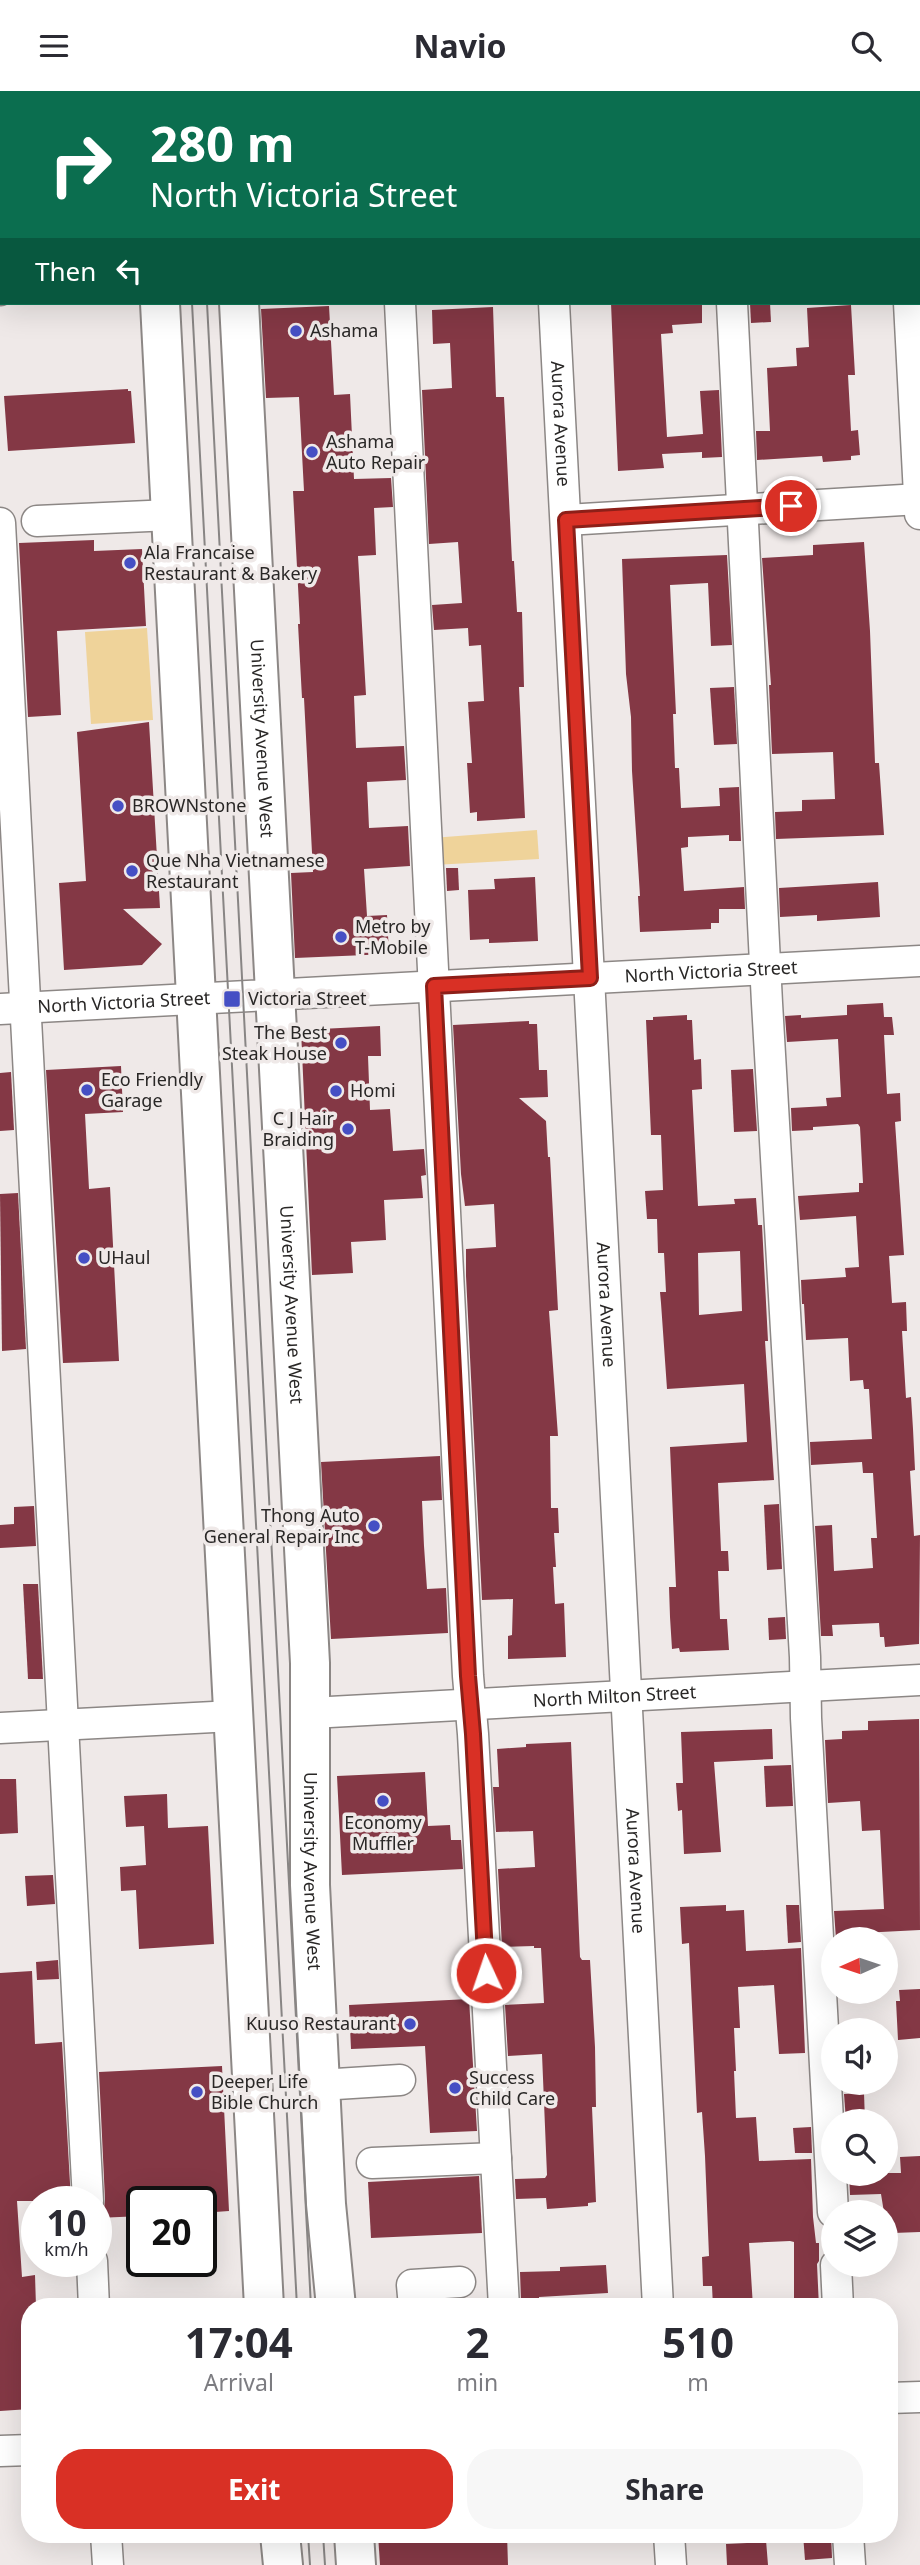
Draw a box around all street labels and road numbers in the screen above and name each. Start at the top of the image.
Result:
street label: Aurora Avenue [546,360,577,487]
street label: University Avenue West [246,638,280,839]
street label: North Victoria Street [624,954,798,987]
street label: North Victoria Street [37,985,211,1018]
street label: University Avenue West [275,1205,309,1405]
street label: Aurora Avenue [592,1241,622,1368]
street label: North Milton Street [532,1679,697,1712]
street label: University Avenue West [299,1772,327,1972]
street label: Aurora Avenue [621,1807,652,1934]

